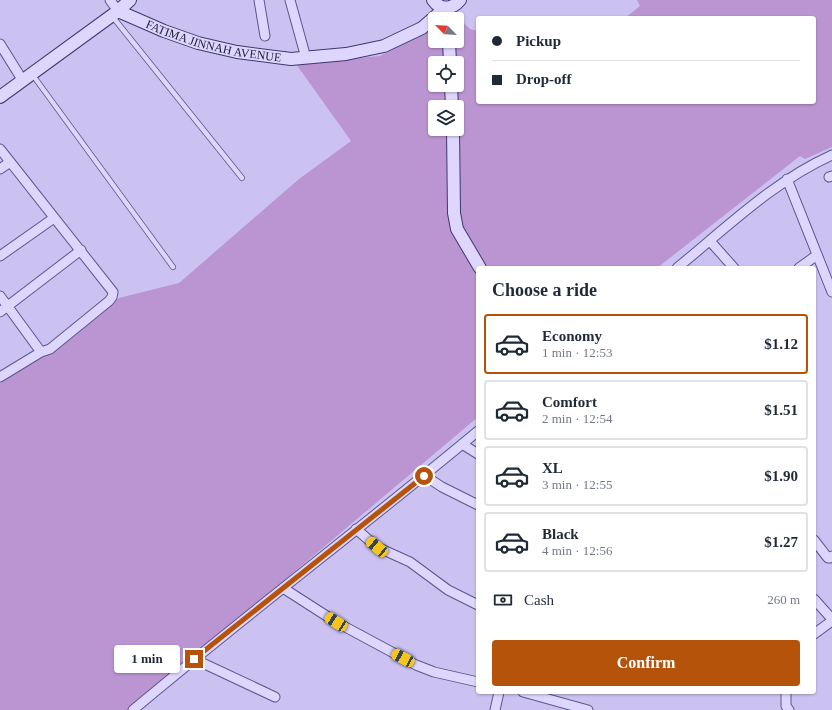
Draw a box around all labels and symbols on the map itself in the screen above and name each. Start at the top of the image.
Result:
north arrow [428,12,464,48]
street label: FATIMA JINNAH AVENUE [144,17,282,65]
route start [415,467,433,485]
car [364,535,390,559]
car [323,610,349,634]
callout: 1 min [114,645,180,673]
car [390,647,416,669]
route end [185,650,203,668]

